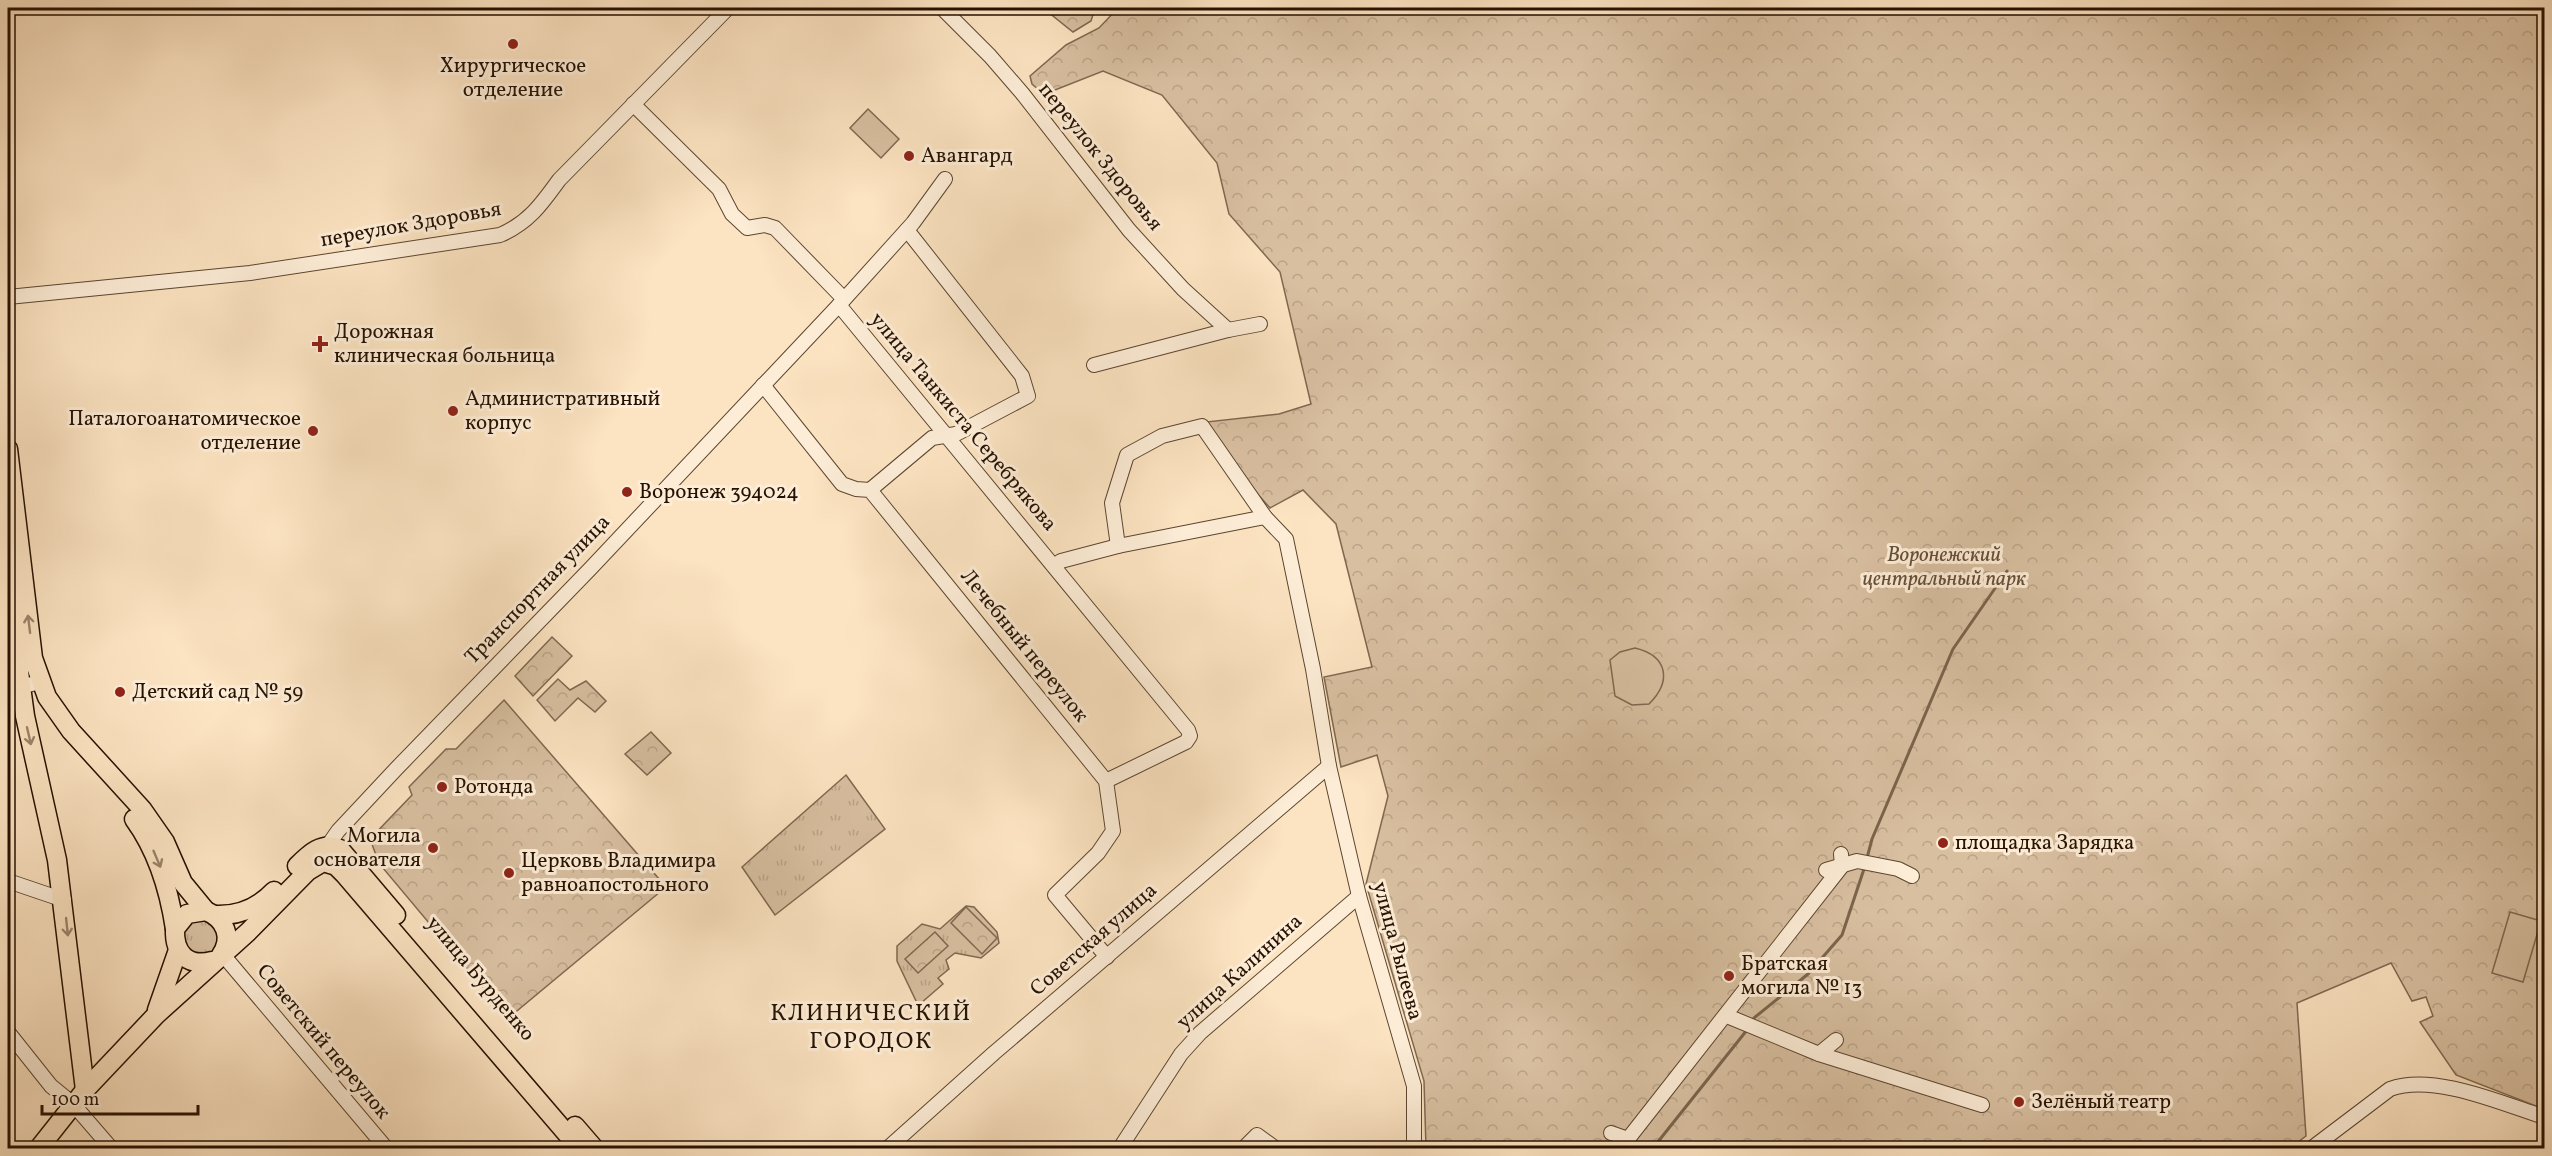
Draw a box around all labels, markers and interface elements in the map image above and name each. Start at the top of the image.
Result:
marker: Хирургическое отделение [506,37,520,51]
place label: Хирургическое отделение [440,52,586,105]
street label: переулок Здоровья [1031,77,1169,237]
place label: Авангард [921,142,1013,171]
marker: Авангард [902,149,916,163]
street label: переулок Здоровья [318,195,504,255]
street label: улица Танкиста Серебрякова [863,306,1063,538]
place label: Дорожная клиническая больница [334,318,555,371]
marker: Дорожная клиническая больница [311,335,329,353]
place label: Административный корпус [465,385,661,438]
marker: Административный корпус [446,404,460,418]
place label: Паталогоанатомическое отделение [68,405,301,458]
marker: Паталогоанатомическое отделение [306,424,320,438]
place label: Воронеж 394024 [639,478,799,507]
marker: Воронеж 394024 [620,485,634,499]
street label: Транспортная улица [459,509,617,671]
park label: Воронежский центральный парк [1862,541,2027,594]
street label: Лечебный переулок [953,563,1095,729]
one-way arrow [24,615,35,635]
place label: Детский сад № 59 [132,678,303,707]
marker: Детский сад № 59 [113,685,127,699]
one-way arrow [24,726,36,745]
place label: Ротонда [454,773,534,802]
marker: Ротонда [435,780,449,794]
place label: Могила основателя [313,822,421,875]
place label: площадка Зарядка [1955,829,2134,858]
marker: площадка Зарядка [1936,836,1950,850]
marker: Могила основателя [426,841,440,855]
place label: Церковь Владимира равноапостольного [521,847,716,900]
one-way arrow [151,849,163,867]
marker: Церковь Владимира равноапостольного [502,866,516,880]
street label: Советская улица [1024,877,1164,1003]
street label: улица Рылеева [1365,879,1429,1023]
street label: улица Калинина [1171,908,1309,1036]
street label: улица Бурденко [419,910,541,1048]
one-way arrow [61,916,72,936]
place label: Братская могила № 13 [1741,950,1862,1003]
street label: Советский переулок [249,958,397,1126]
marker: Братская могила № 13 [1722,969,1736,983]
district label: КЛИНИЧЕСКИЙ ГОРОДОК [770,997,972,1059]
scale bar [42,1078,198,1116]
text: 100 m [51,1088,100,1113]
place label: Зелёный театр [2031,1088,2171,1117]
marker: Зелёный театр [2012,1095,2026,1109]

